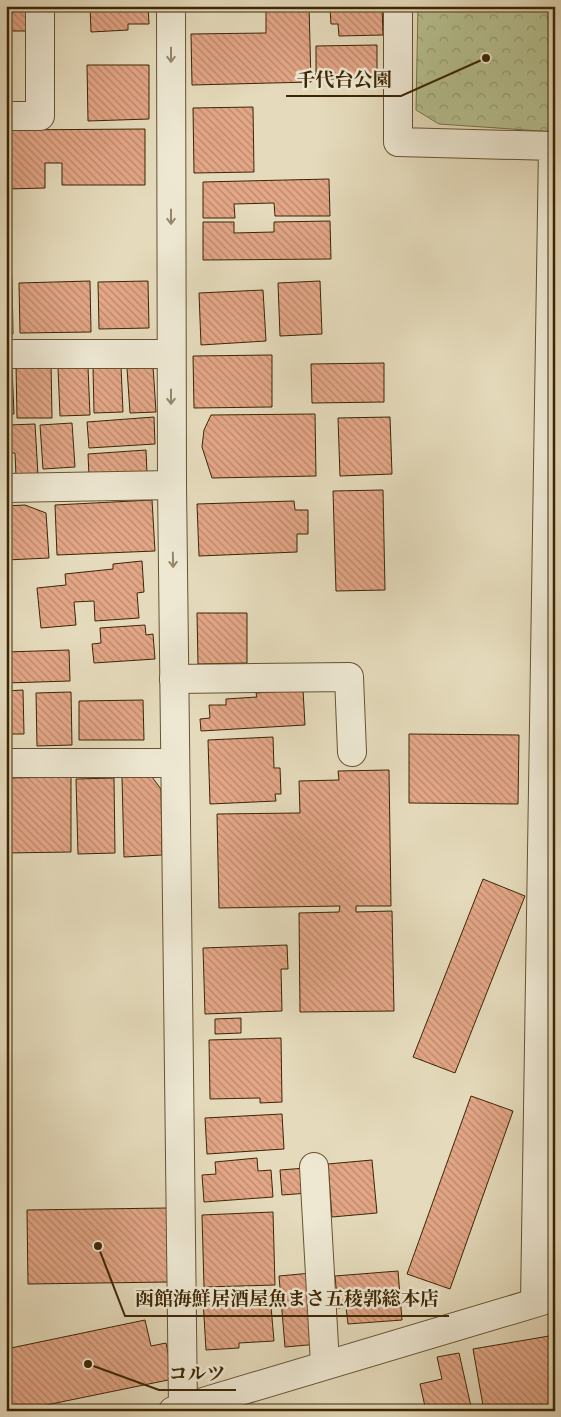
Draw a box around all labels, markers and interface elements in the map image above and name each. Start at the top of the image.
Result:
one-way arrow [166,46,176,63]
callout: 千代台公園 [286,62,401,96]
text: 千代台公園 [296,68,392,91]
one-way arrow [166,209,176,225]
one-way arrow [166,389,176,405]
one-way arrow [168,552,177,568]
callout: 函館海鮮居酒屋魚まさ五稜郭総本店 [125,1282,449,1316]
text: 函館海鮮居酒屋魚まさ五稜郭総本店 [135,1287,439,1310]
callout: コルツ [159,1356,236,1390]
text: コルツ [168,1362,226,1385]

